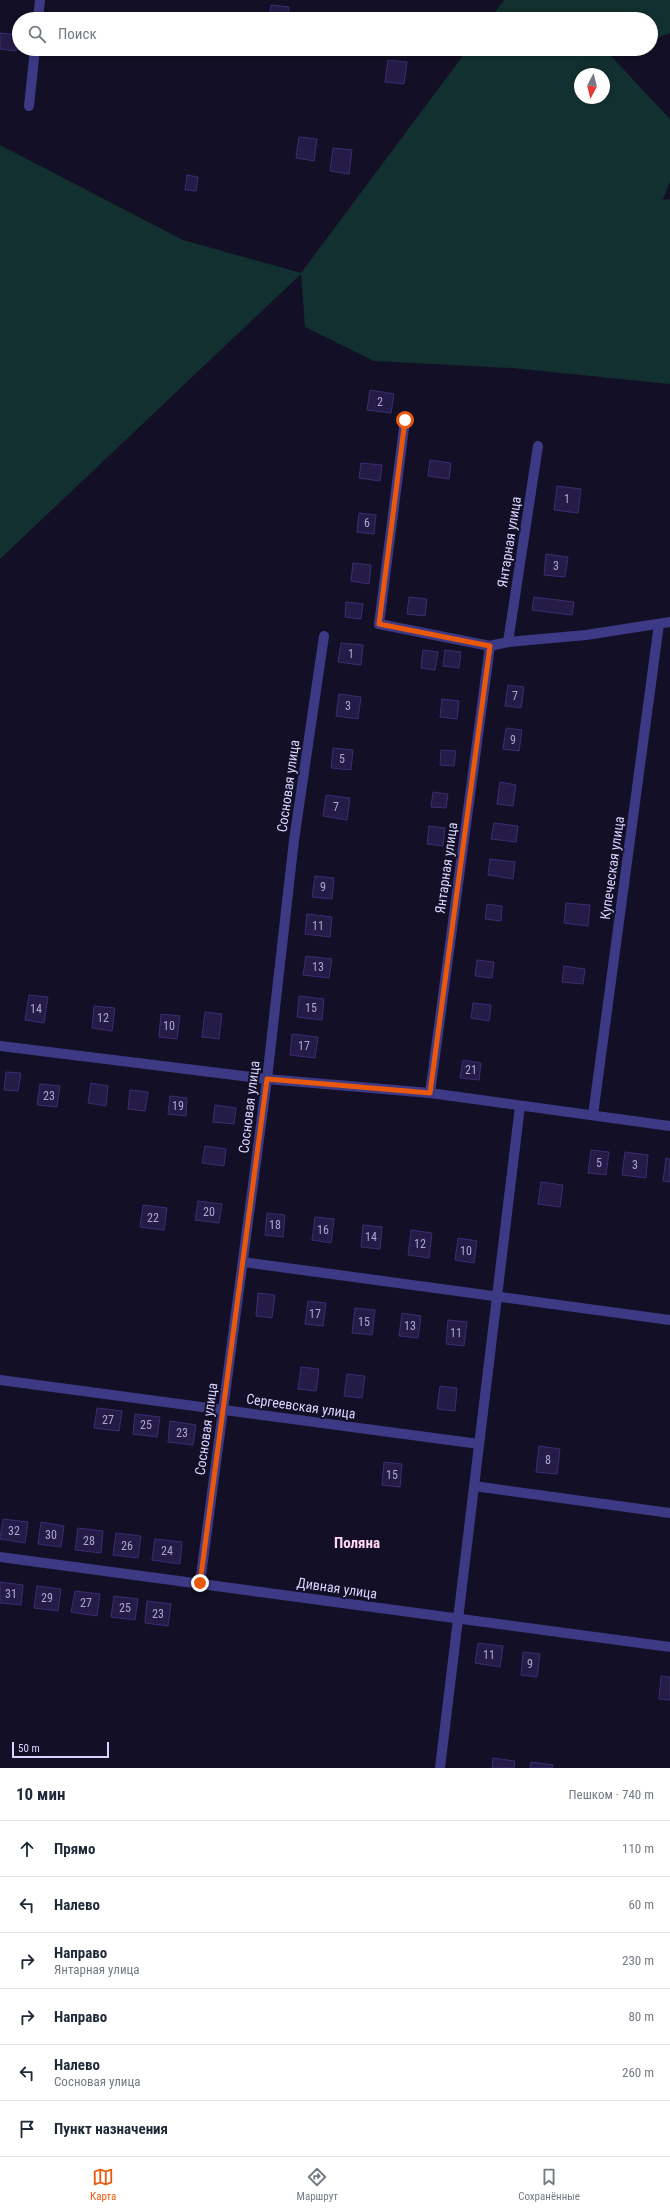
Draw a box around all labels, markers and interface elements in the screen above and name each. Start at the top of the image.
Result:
search box [12,12,658,56]
icon: search [26,23,48,45]
text: Поиск [58,25,97,43]
north arrow [574,68,610,104]
house number: 2 [377,395,383,409]
route start [396,411,414,429]
house number: 1 [564,492,570,506]
street label: Янтарная улица [494,495,524,589]
house number: 6 [364,516,370,530]
house number: 3 [553,559,559,573]
house number: 1 [348,647,354,661]
house number: 7 [512,689,518,703]
house number: 3 [345,699,351,713]
house number: 9 [510,733,516,747]
street label: Сосновая улица [274,739,302,833]
house number: 5 [339,752,345,766]
house number: 7 [333,800,339,814]
street label: Купеческая улица [597,815,627,921]
street label: Янтарная улица [432,821,460,915]
house number: 9 [320,880,326,894]
house number: 11 [312,919,324,933]
house number: 13 [312,960,324,974]
house number: 15 [305,1001,317,1015]
house number: 14 [30,1002,42,1016]
house number: 12 [97,1011,109,1025]
house number: 10 [163,1019,175,1033]
house number: 17 [298,1039,310,1053]
street label: Сосновая улица [235,1060,263,1154]
house number: 21 [465,1063,477,1077]
house number: 23 [43,1089,55,1103]
house number: 19 [172,1099,184,1113]
house number: 5 [596,1156,602,1170]
house number: 3 [632,1158,638,1172]
house number: 20 [203,1205,215,1219]
house number: 22 [147,1211,159,1225]
house number: 18 [269,1218,281,1232]
house number: 16 [317,1223,329,1237]
house number: 14 [365,1230,377,1244]
house number: 12 [414,1237,426,1251]
house number: 10 [460,1244,472,1258]
house number: 17 [309,1307,321,1321]
house number: 15 [358,1315,370,1329]
house number: 13 [404,1319,416,1333]
house number: 11 [450,1326,462,1340]
street label: Сосновая улица [192,1382,220,1476]
street label: Сергеевская улица [245,1390,357,1422]
house number: 27 [102,1413,114,1427]
house number: 25 [140,1418,152,1432]
house number: 23 [176,1426,188,1440]
house number: 8 [545,1453,551,1467]
house number: 15 [386,1468,398,1482]
house number: 32 [8,1524,20,1538]
house number: 30 [45,1528,57,1542]
house number: 28 [83,1534,95,1548]
district label: Поляна [334,1534,380,1552]
house number: 26 [121,1539,133,1553]
house number: 24 [161,1544,173,1558]
route end [191,1574,209,1592]
street label: Дивная улица [296,1574,378,1602]
house number: 31 [5,1587,17,1601]
house number: 29 [41,1591,53,1605]
house number: 27 [80,1596,92,1610]
house number: 25 [119,1601,131,1615]
house number: 23 [152,1607,164,1621]
house number: 11 [483,1648,495,1662]
house number: 9 [527,1657,533,1671]
scale bar [12,1740,109,1759]
text: 50 m [18,1742,40,1755]
text: 10 мин [16,1784,65,1804]
text: Пешком · 740 m [568,1787,654,1802]
icon: ahead [16,1838,38,1860]
text: Прямо [54,1840,95,1858]
text: 110 m [622,1841,654,1856]
icon: left [16,1894,38,1916]
text: Налево [54,1896,100,1914]
text: 60 m [628,1897,654,1912]
text: Направо [54,1944,107,1962]
icon: right [16,1950,38,1972]
text: 230 m [622,1953,654,1968]
text: Янтарная улица [54,1962,140,1977]
icon: right [16,2006,38,2028]
text: Направо [54,2008,107,2026]
text: 80 m [628,2009,654,2024]
text: Налево [54,2056,100,2074]
icon: left [16,2062,38,2084]
text: 260 m [622,2065,654,2080]
text: Сосновая улица [54,2074,141,2089]
icon: arrive [16,2118,38,2140]
text: Пункт назначения [54,2120,168,2138]
tab: Карта [90,2166,116,2203]
tab: Маршрут [297,2166,338,2203]
tab: Сохранённые [518,2166,580,2203]

